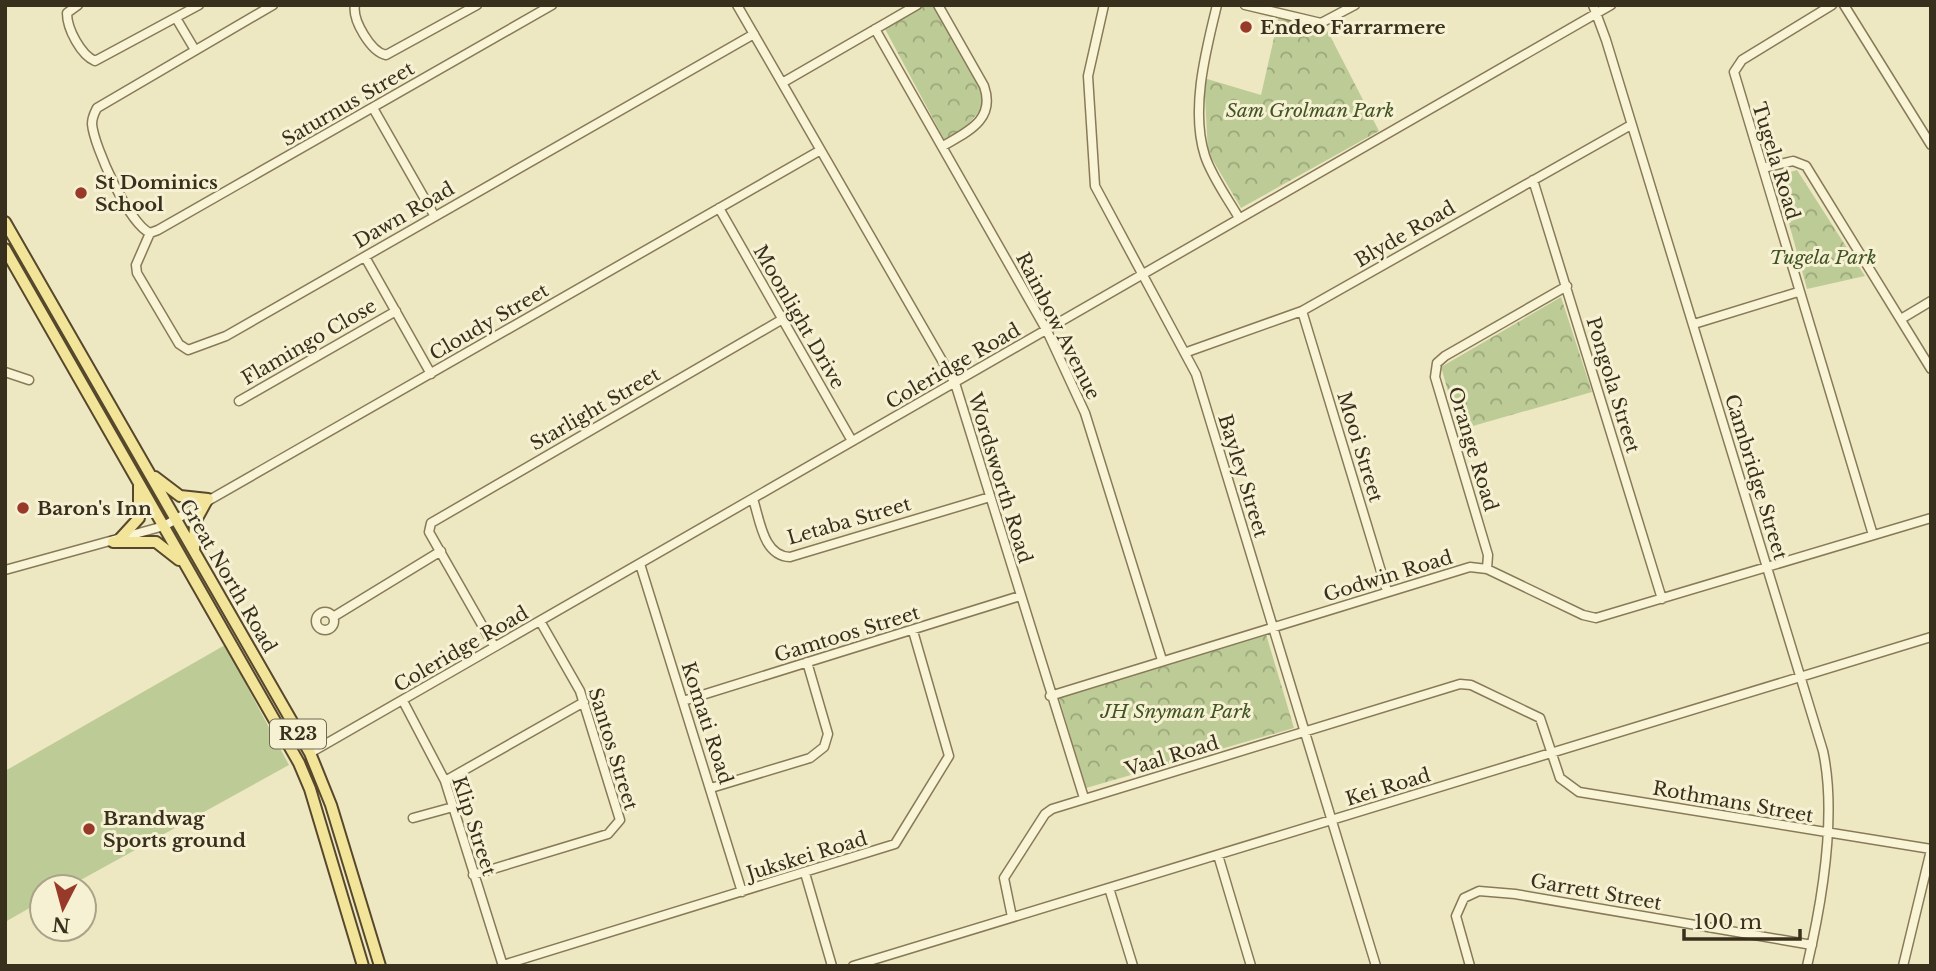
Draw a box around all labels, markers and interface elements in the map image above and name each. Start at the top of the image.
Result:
place label: Endeo Farrarmere [1260,16,1446,39]
marker: Endeo Farrarmere [1238,19,1254,35]
street label: Saturnus Street [278,56,419,151]
park label: Sam Grolman Park [1226,99,1394,122]
street label: Tugela Road [1747,100,1805,223]
place label: St Dominics School [95,171,218,216]
street label: Dawn Road [350,177,458,253]
marker: St Dominics School [73,185,89,201]
street label: Blyde Road [1351,196,1459,272]
street label: Moonlight Drive [748,241,850,393]
park label: Tugela Park [1770,246,1876,269]
street label: Rainbow Avenue [1011,248,1105,404]
street label: Cloudy Street [425,278,553,365]
street label: Flamingo Close [237,294,381,390]
street label: Pongola Street [1581,314,1645,456]
street label: Coleridge Road [882,318,1024,414]
street label: Starlight Street [526,362,665,455]
street label: Orange Road [1443,384,1503,514]
street label: Wordsworth Road [963,389,1037,566]
street label: Mooi Street [1332,389,1388,506]
street label: Cambridge Street [1720,392,1792,563]
street label: Bayley Street [1213,412,1273,541]
street label: Letaba Street [784,492,914,550]
street label: Great North Road [175,495,281,657]
place label: Baron's Inn [37,497,152,520]
marker: Baron's Inn [15,500,31,516]
street label: Godwin Road [1321,545,1455,607]
street label: Coleridge Road [390,601,532,697]
street label: Gamtoos Street [772,601,923,667]
street label: Komati Road [676,659,738,787]
street label: Santos Street [583,685,643,814]
park label: JH Snyman Park [1100,700,1251,723]
road number: R23 [270,720,326,748]
street label: Vaal Road [1122,731,1222,781]
street label: Kei Road [1343,763,1433,811]
street label: Klip Street [447,773,501,879]
street label: Rothmans Street [1651,777,1816,828]
place label: Brandwag Sports ground [103,807,246,852]
marker: Brandwag Sports ground [81,821,97,837]
street label: Jukskei Road [741,827,870,886]
street label: Garrett Street [1529,869,1664,915]
north arrow [28,873,98,943]
scale bar [1684,898,1800,942]
text: 100 m [1694,909,1762,935]
text: N [51,912,71,937]

